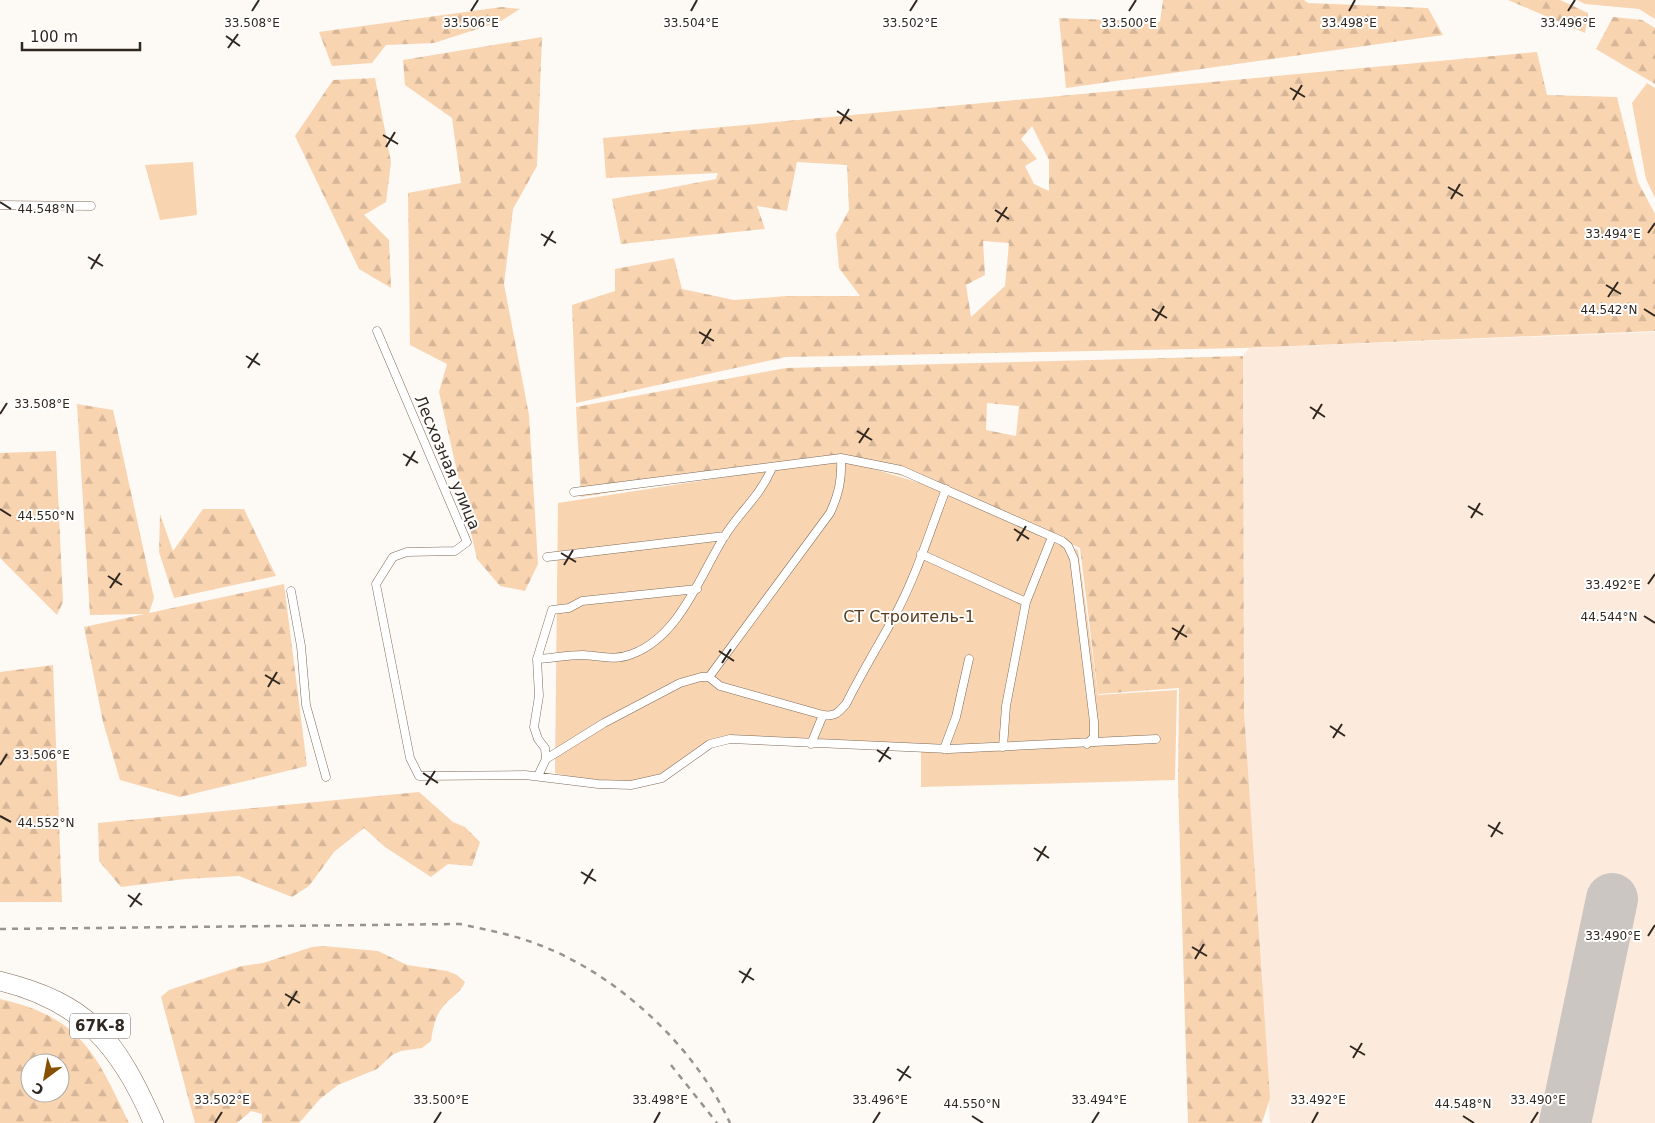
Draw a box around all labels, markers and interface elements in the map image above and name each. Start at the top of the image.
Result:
text: 33.508°E [224,16,280,30]
text: 33.506°E [443,16,499,30]
text: 33.504°E [663,16,719,30]
text: 33.502°E [882,16,938,30]
text: 33.500°E [1101,16,1157,30]
text: 33.498°E [1321,16,1377,30]
text: 33.496°E [1540,16,1596,30]
scale bar [22,20,140,52]
text: 100 m [30,28,78,46]
text: 44.548°N [18,202,74,216]
text: 33.494°E [1585,227,1641,241]
text: 44.542°N [1581,303,1637,317]
street label: Лесхозная улица [411,392,484,532]
text: 33.508°E [14,397,70,411]
text: 44.550°N [18,509,74,523]
text: 33.492°E [1585,578,1641,592]
park label: СТ Строитель-1 [843,607,975,626]
text: 44.544°N [1581,610,1637,624]
text: 33.506°E [14,748,70,762]
text: 44.552°N [18,816,74,830]
text: 33.490°E [1585,929,1641,943]
road number: 67К-8 [70,1014,130,1038]
north arrow [20,1053,70,1103]
text: С [30,1080,47,1099]
text: 33.502°E [194,1093,250,1107]
text: 33.500°E [413,1093,469,1107]
text: 33.498°E [632,1093,688,1107]
text: 33.496°E [852,1093,908,1107]
text: 33.494°E [1071,1093,1127,1107]
text: 33.492°E [1290,1093,1346,1107]
text: 33.490°E [1510,1093,1566,1107]
text: 44.550°N [944,1097,1000,1111]
text: 44.548°N [1435,1097,1491,1111]

